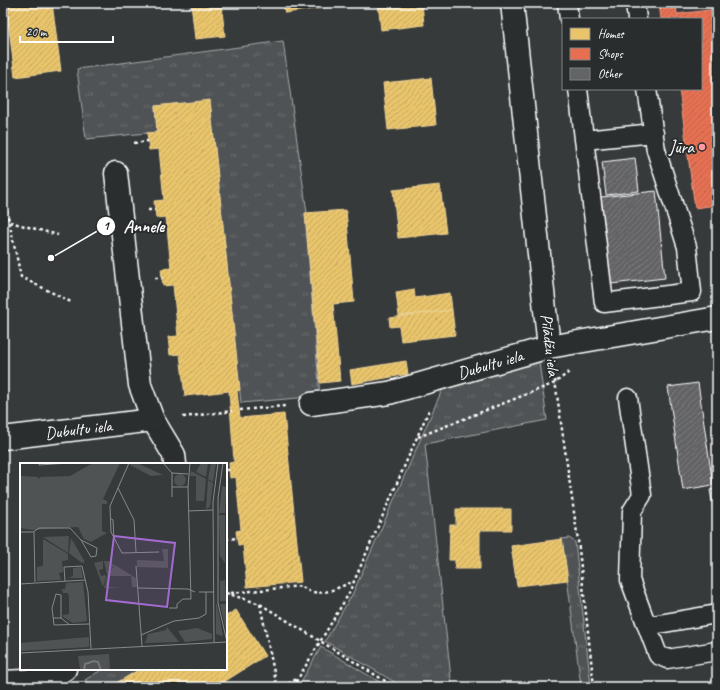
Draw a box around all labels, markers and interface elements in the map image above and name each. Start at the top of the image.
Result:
scale bar [20,18,113,44]
legend [562,18,702,90]
text: 20 m [26,24,48,40]
text: Homes [598,26,625,42]
text: Shops [598,46,623,62]
text: Other [598,66,624,82]
place label: Jūra [668,137,696,158]
marker: Jūra [697,142,707,152]
callout: Annele [96,211,172,241]
text: Annele [124,215,166,237]
text: 1 [103,218,110,234]
street label: Pīlādžu iela [536,313,564,379]
street label: Dubultu iela [455,344,527,383]
street label: Dubultu iela [44,414,115,443]
inset map [20,463,227,670]

